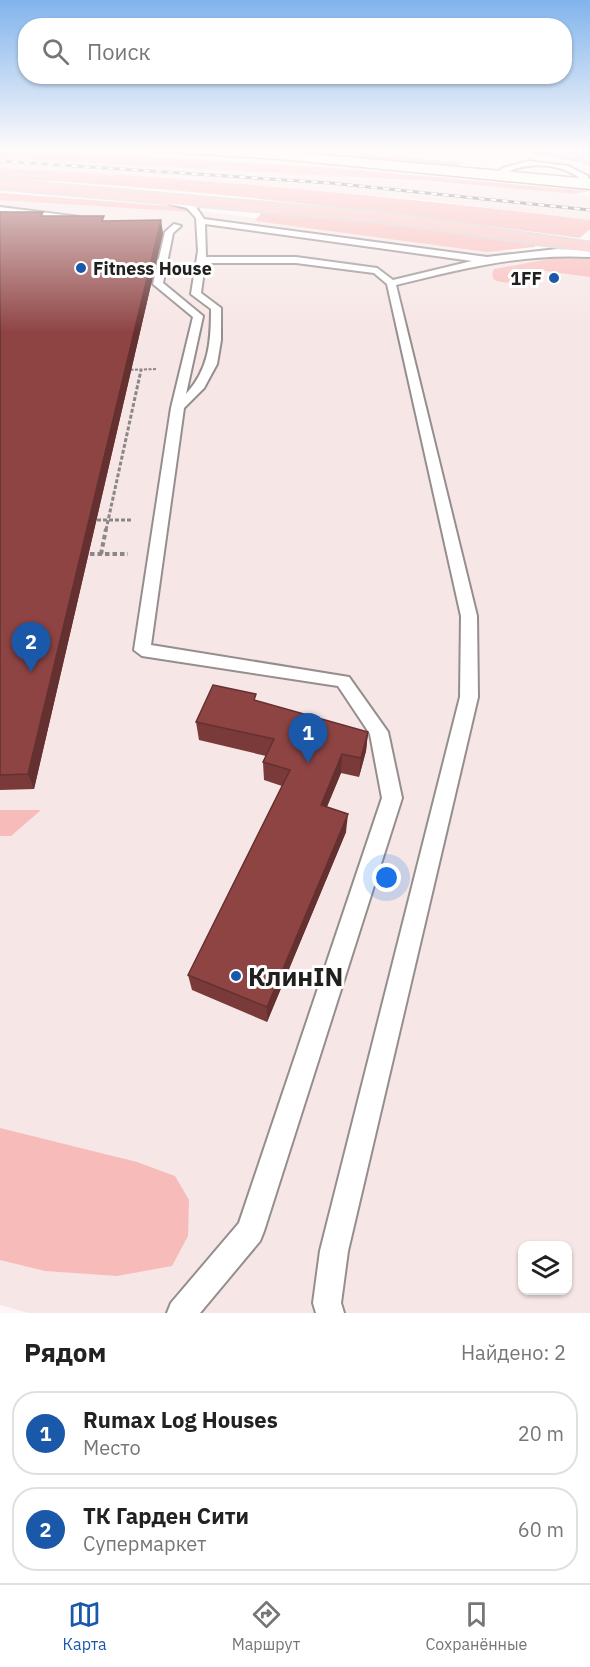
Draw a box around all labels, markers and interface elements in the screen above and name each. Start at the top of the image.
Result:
search box [18,18,572,84]
icon: search [39,35,72,68]
text: Поиск [87,37,151,66]
place label: Fitness House [93,257,212,280]
marker: Fitness House [74,261,88,275]
place label: 1FF [510,267,542,290]
marker: 1FF [547,271,561,285]
pin: 2 [12,622,51,672]
pin: 1 [288,714,328,763]
your location [372,863,401,892]
place label: КлинIN [248,959,343,993]
marker: КлинIN [229,969,243,983]
map controls [518,1241,572,1295]
button: layers [518,1241,572,1295]
text: Рядом [24,1335,106,1369]
text: Найдено: 2 [461,1339,566,1366]
text: Rumax Log Houses [83,1405,278,1434]
text: 1 [40,1420,52,1447]
text: 20 m [518,1420,564,1447]
text: Место [83,1434,141,1461]
text: ТК Гарден Сити [83,1501,249,1530]
text: 2 [40,1516,52,1543]
text: 60 m [518,1516,564,1543]
text: Супермаркет [83,1530,206,1557]
tab: Карта [63,1598,107,1654]
tab: Маршрут [232,1598,300,1654]
tab: Сохранённые [425,1598,527,1654]

